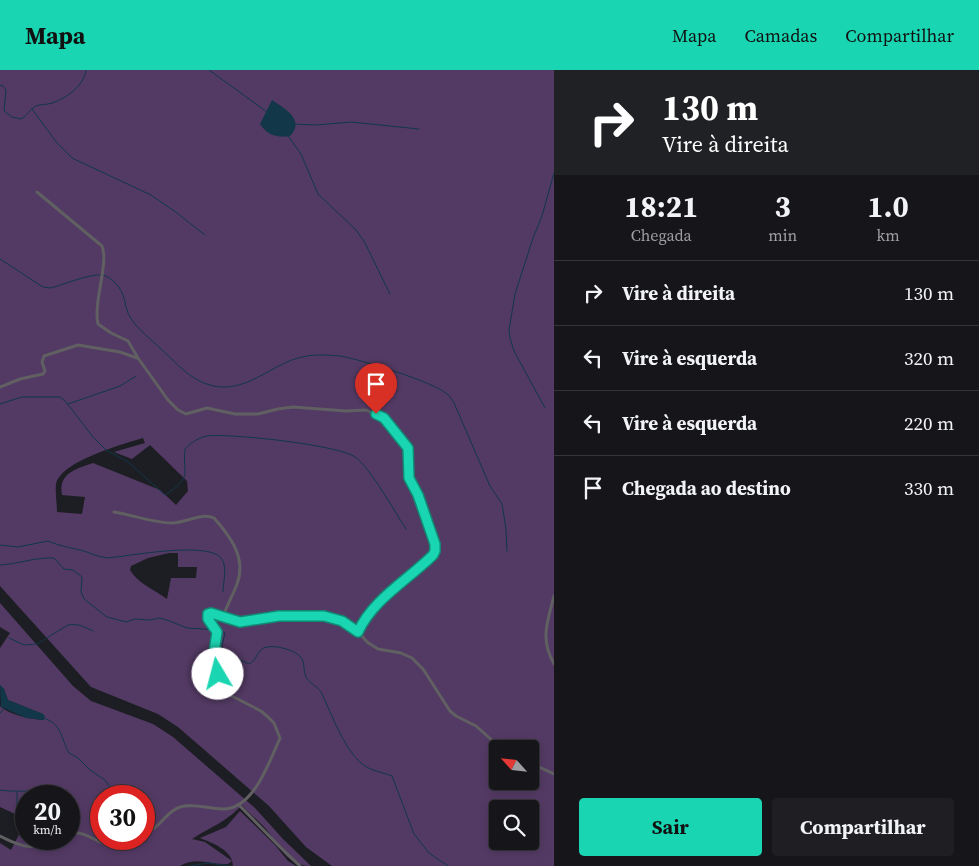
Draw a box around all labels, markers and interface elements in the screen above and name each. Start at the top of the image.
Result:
text: Mapa [25,19,86,52]
text: Mapa [672,23,716,48]
text: Camadas [744,23,817,48]
text: Compartilhar [845,23,954,48]
text: 130 m [662,84,758,132]
icon: right [579,90,644,155]
text: Vire à direita [662,129,789,159]
text: 18:21 [624,186,698,227]
text: 3 [775,186,791,227]
text: 1.0 [867,186,909,227]
text: Chegada [631,224,692,246]
text: min [768,224,797,246]
text: km [876,224,900,246]
icon: right [579,279,607,307]
text: Vire à direita [622,280,735,306]
text: 130 m [904,280,954,306]
icon: left [579,344,607,372]
text: Vire à esquerda [622,345,757,371]
text: 320 m [904,345,954,371]
pin [355,363,397,414]
icon: arrive [362,370,390,398]
icon: left [579,409,607,437]
text: Vire à esquerda [622,410,757,436]
text: 220 m [904,410,954,436]
icon: arrive [579,474,607,502]
text: Chegada ao destino [622,475,791,501]
text: 330 m [904,475,954,501]
position arrow [191,647,243,699]
north arrow [489,740,539,790]
map controls [489,740,539,850]
speed limit sign: 30 [90,785,155,850]
text: 20 [34,794,61,828]
button: Sair [579,798,762,856]
button: Compartilhar [772,798,954,856]
button: search [489,800,539,850]
text: km/h [33,822,62,838]

